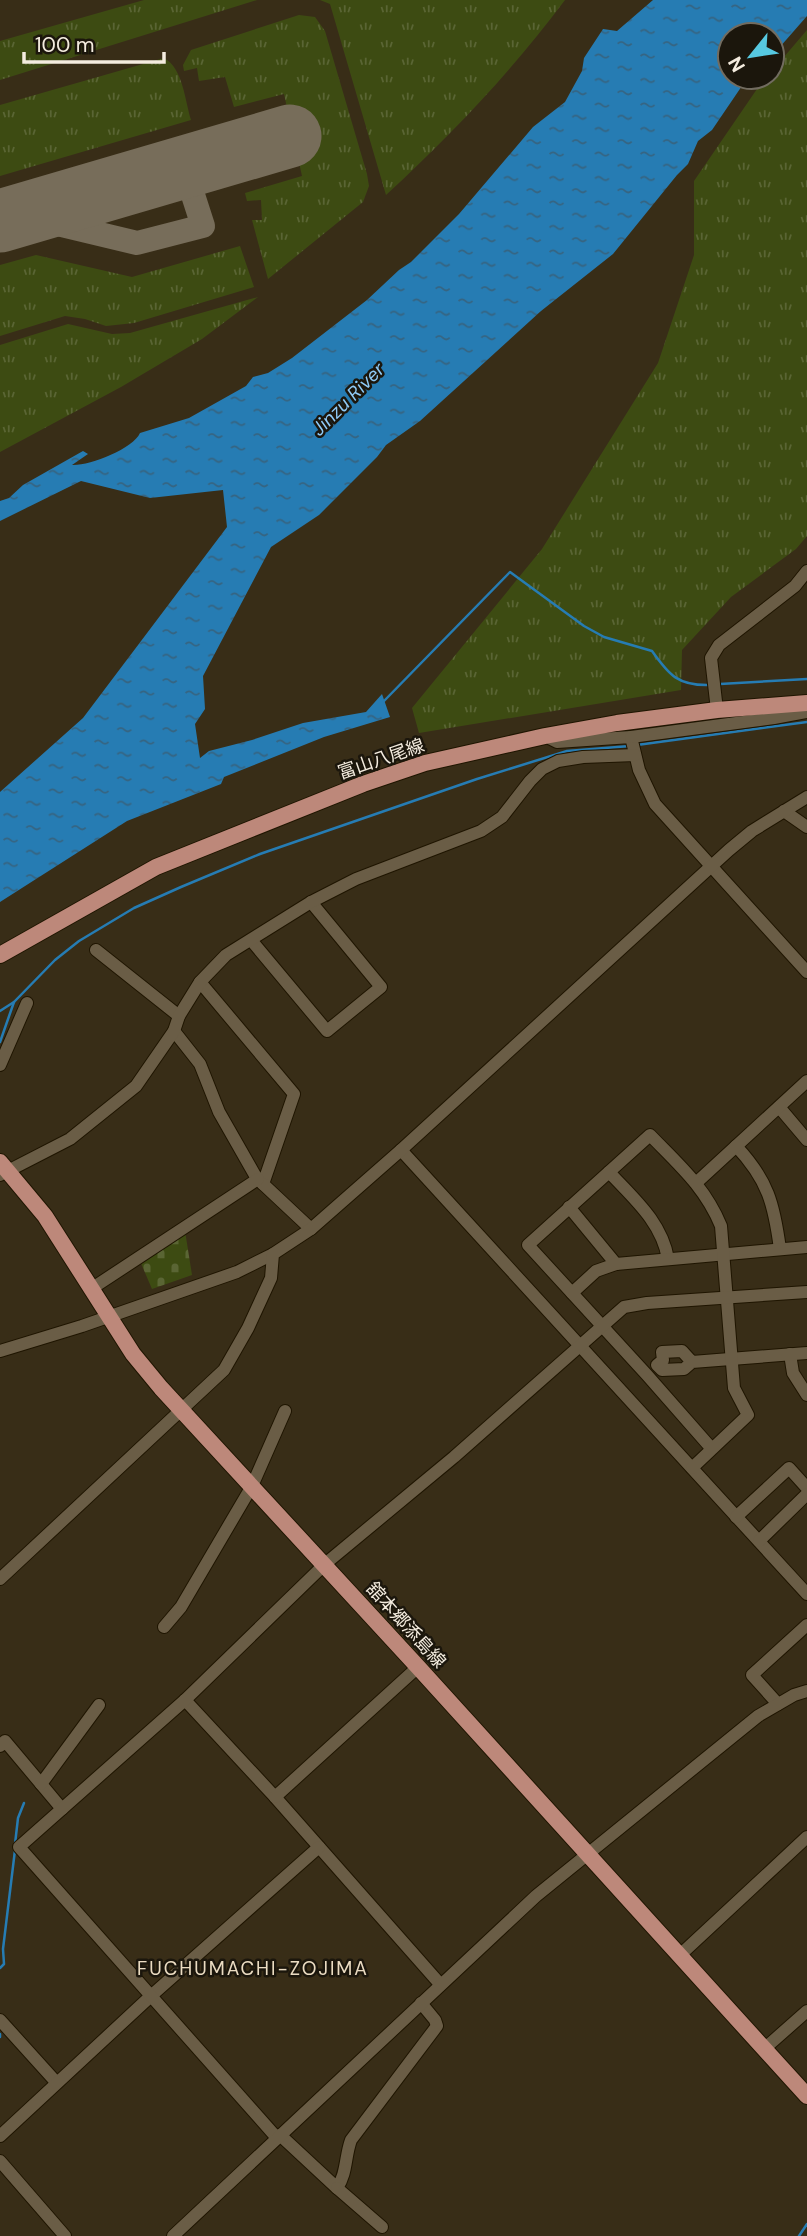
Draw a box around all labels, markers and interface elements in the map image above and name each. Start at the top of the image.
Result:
scale bar [24,21,164,65]
north arrow [716,21,786,91]
text: 100 m [35,31,95,59]
text: N [722,52,751,77]
water label: Jinzu River [306,356,391,441]
street label: 富山八尾線 [335,733,427,785]
street label: 舘本郷添島線 [361,1577,451,1673]
district label: FUCHUMACHI-ZOJIMA [137,1956,369,1981]

